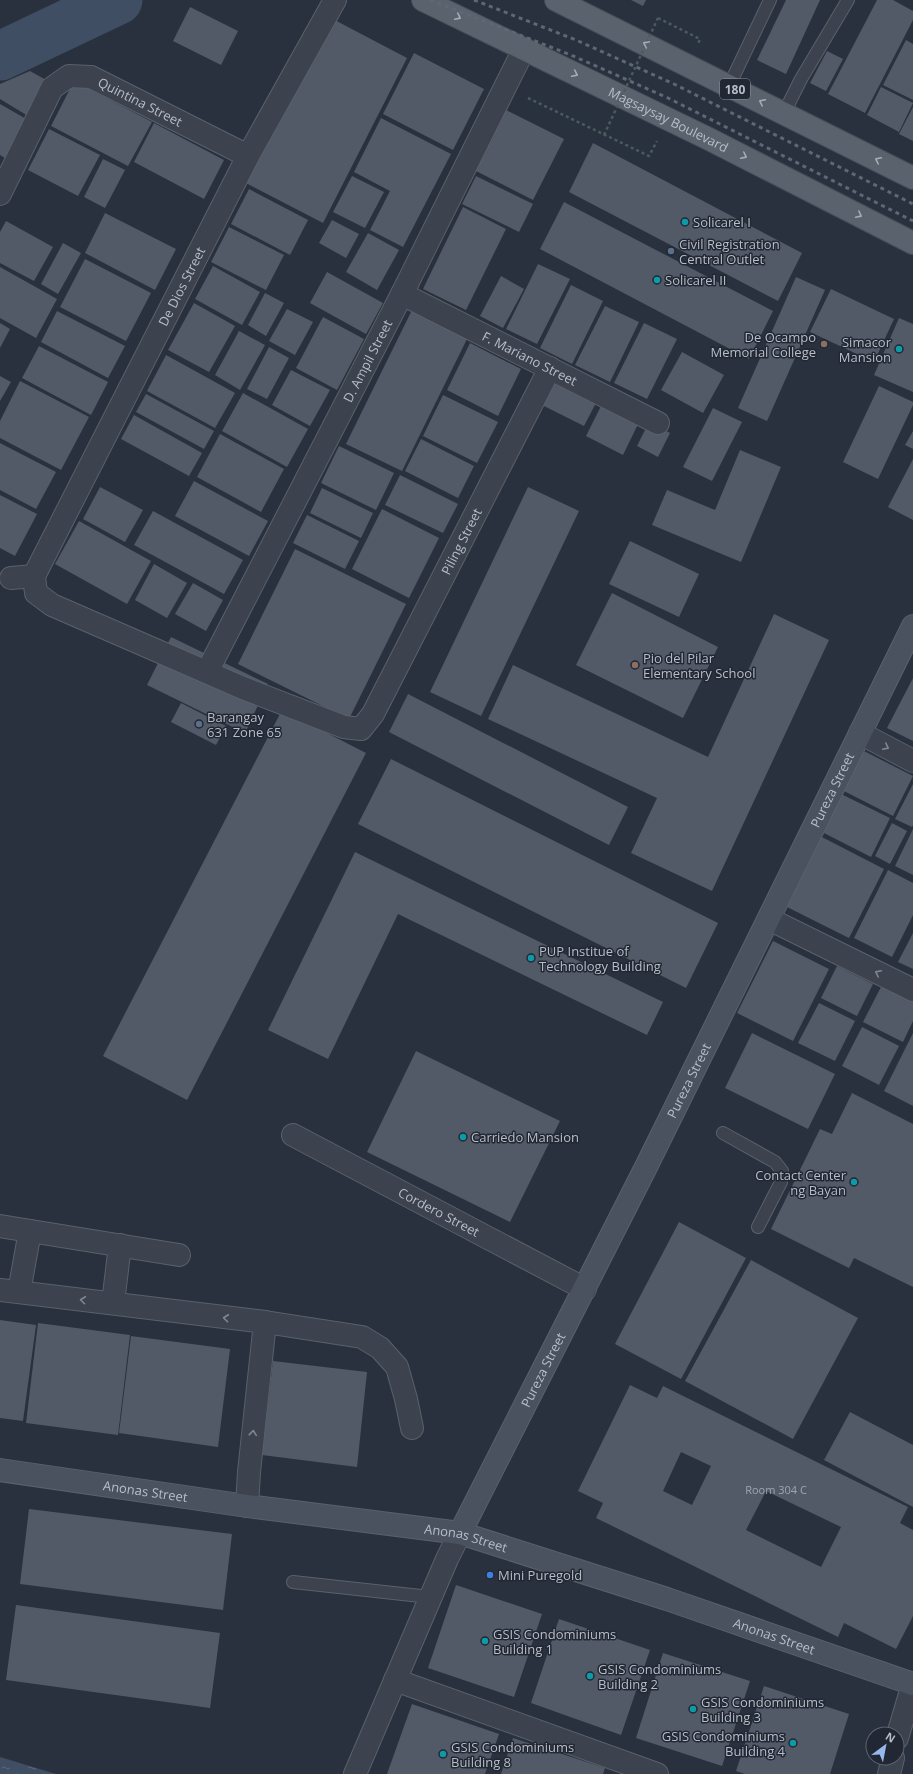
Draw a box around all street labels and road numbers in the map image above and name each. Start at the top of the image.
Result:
street label: Quintina Street [95,73,186,131]
road number: 180 [720,79,750,99]
street label: Magsaysay Boulevard [606,83,731,156]
street label: De Dios Street [154,243,209,329]
street label: D. Ampil Street [339,316,396,405]
street label: F. Mariano Street [479,327,580,390]
street label: Piling Street [437,505,486,578]
street label: Pureza Street [806,749,858,831]
street label: Pureza Street [663,1040,715,1121]
street label: Cordero Street [395,1183,483,1241]
street label: Pureza Street [516,1329,570,1410]
street label: Anonas Street [102,1476,189,1506]
street label: Anonas Street [423,1520,510,1557]
street label: Anonas Street [731,1614,818,1659]

